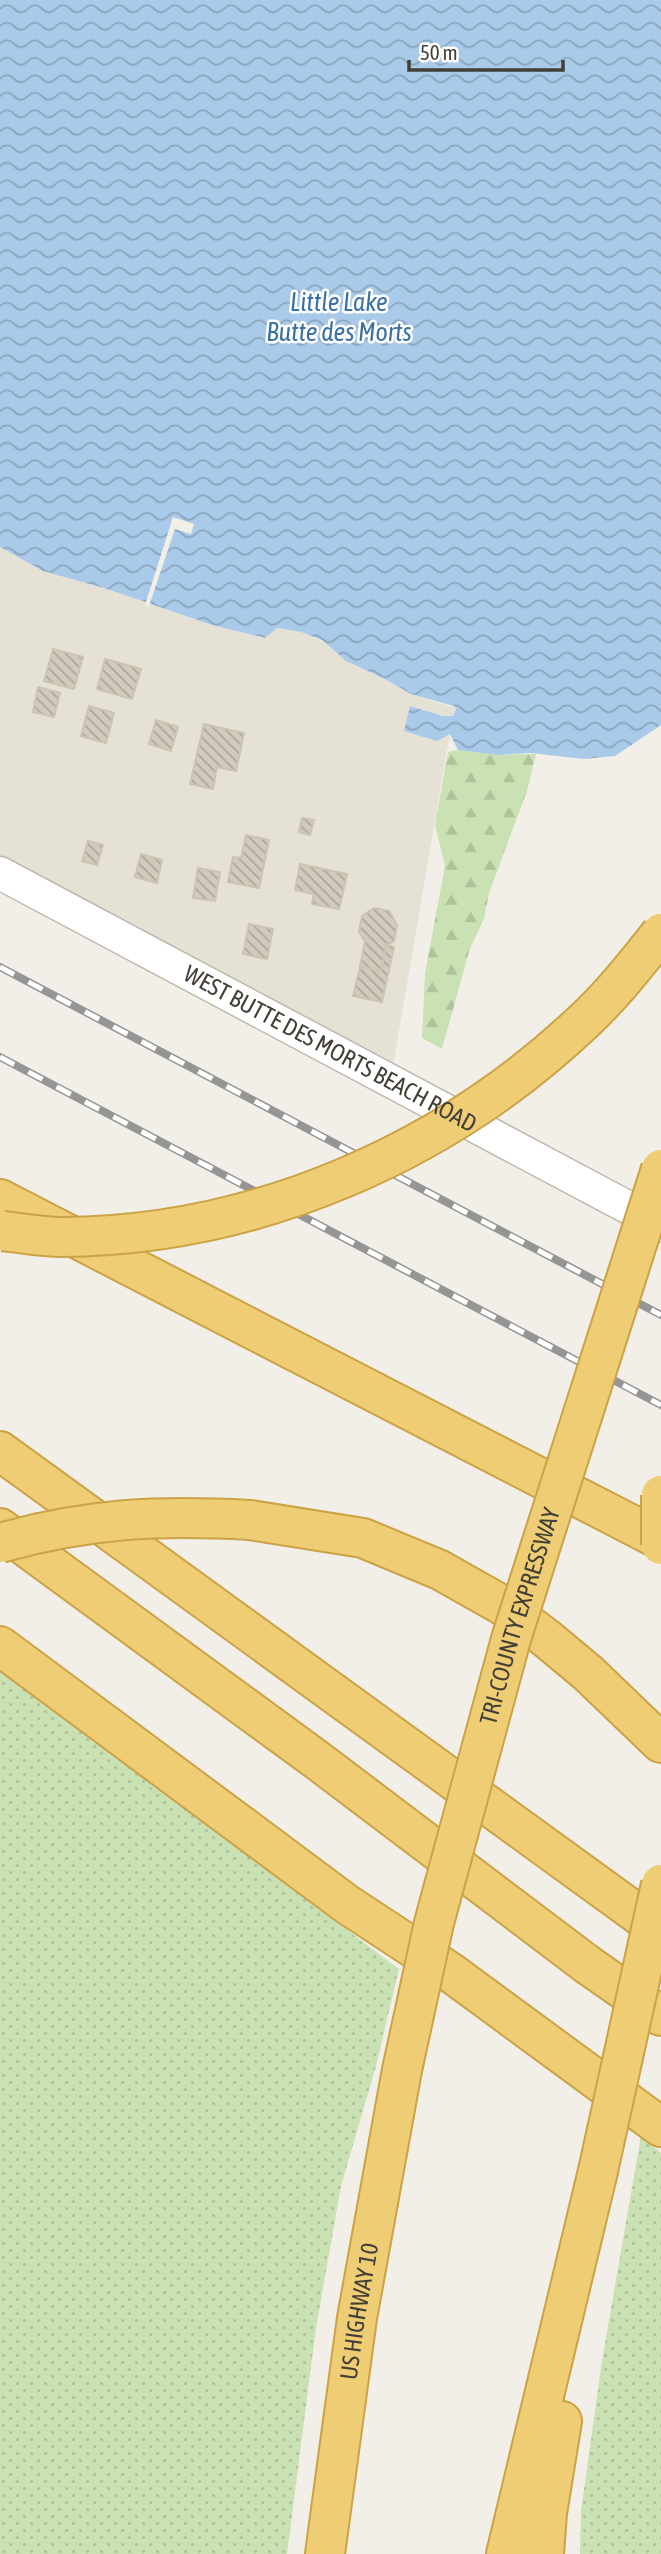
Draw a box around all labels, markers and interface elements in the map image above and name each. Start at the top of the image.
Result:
scale bar [409,28,563,72]
text: 50 m [420,40,458,64]
water label: Little Lake Butte des Morts [266,287,412,347]
street label: WEST BUTTE DES MORTS BEACH ROAD [180,959,481,1137]
street label: TRI-COUNTY EXPRESSWAY [474,1504,565,1728]
street label: US HIGHWAY 10 [335,2241,383,2382]

